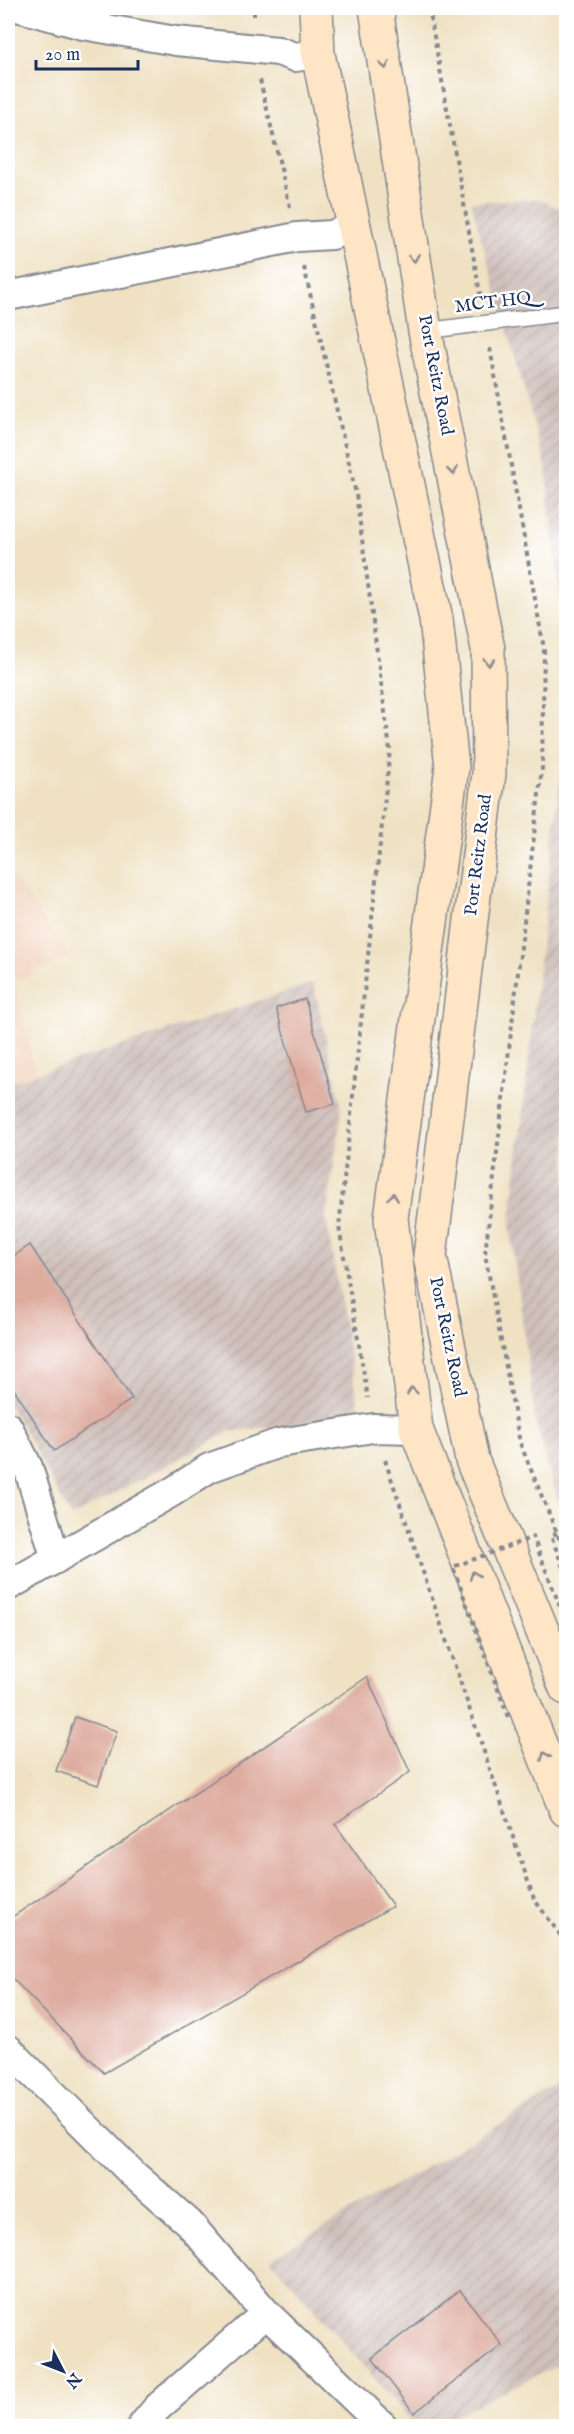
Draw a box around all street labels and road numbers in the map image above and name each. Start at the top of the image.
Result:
street label: MCT HQ [454,285,546,319]
street label: Port Reitz Road [412,313,458,438]
street label: Port Reitz Road [460,793,498,917]
street label: Port Reitz Road [423,1275,471,1400]

